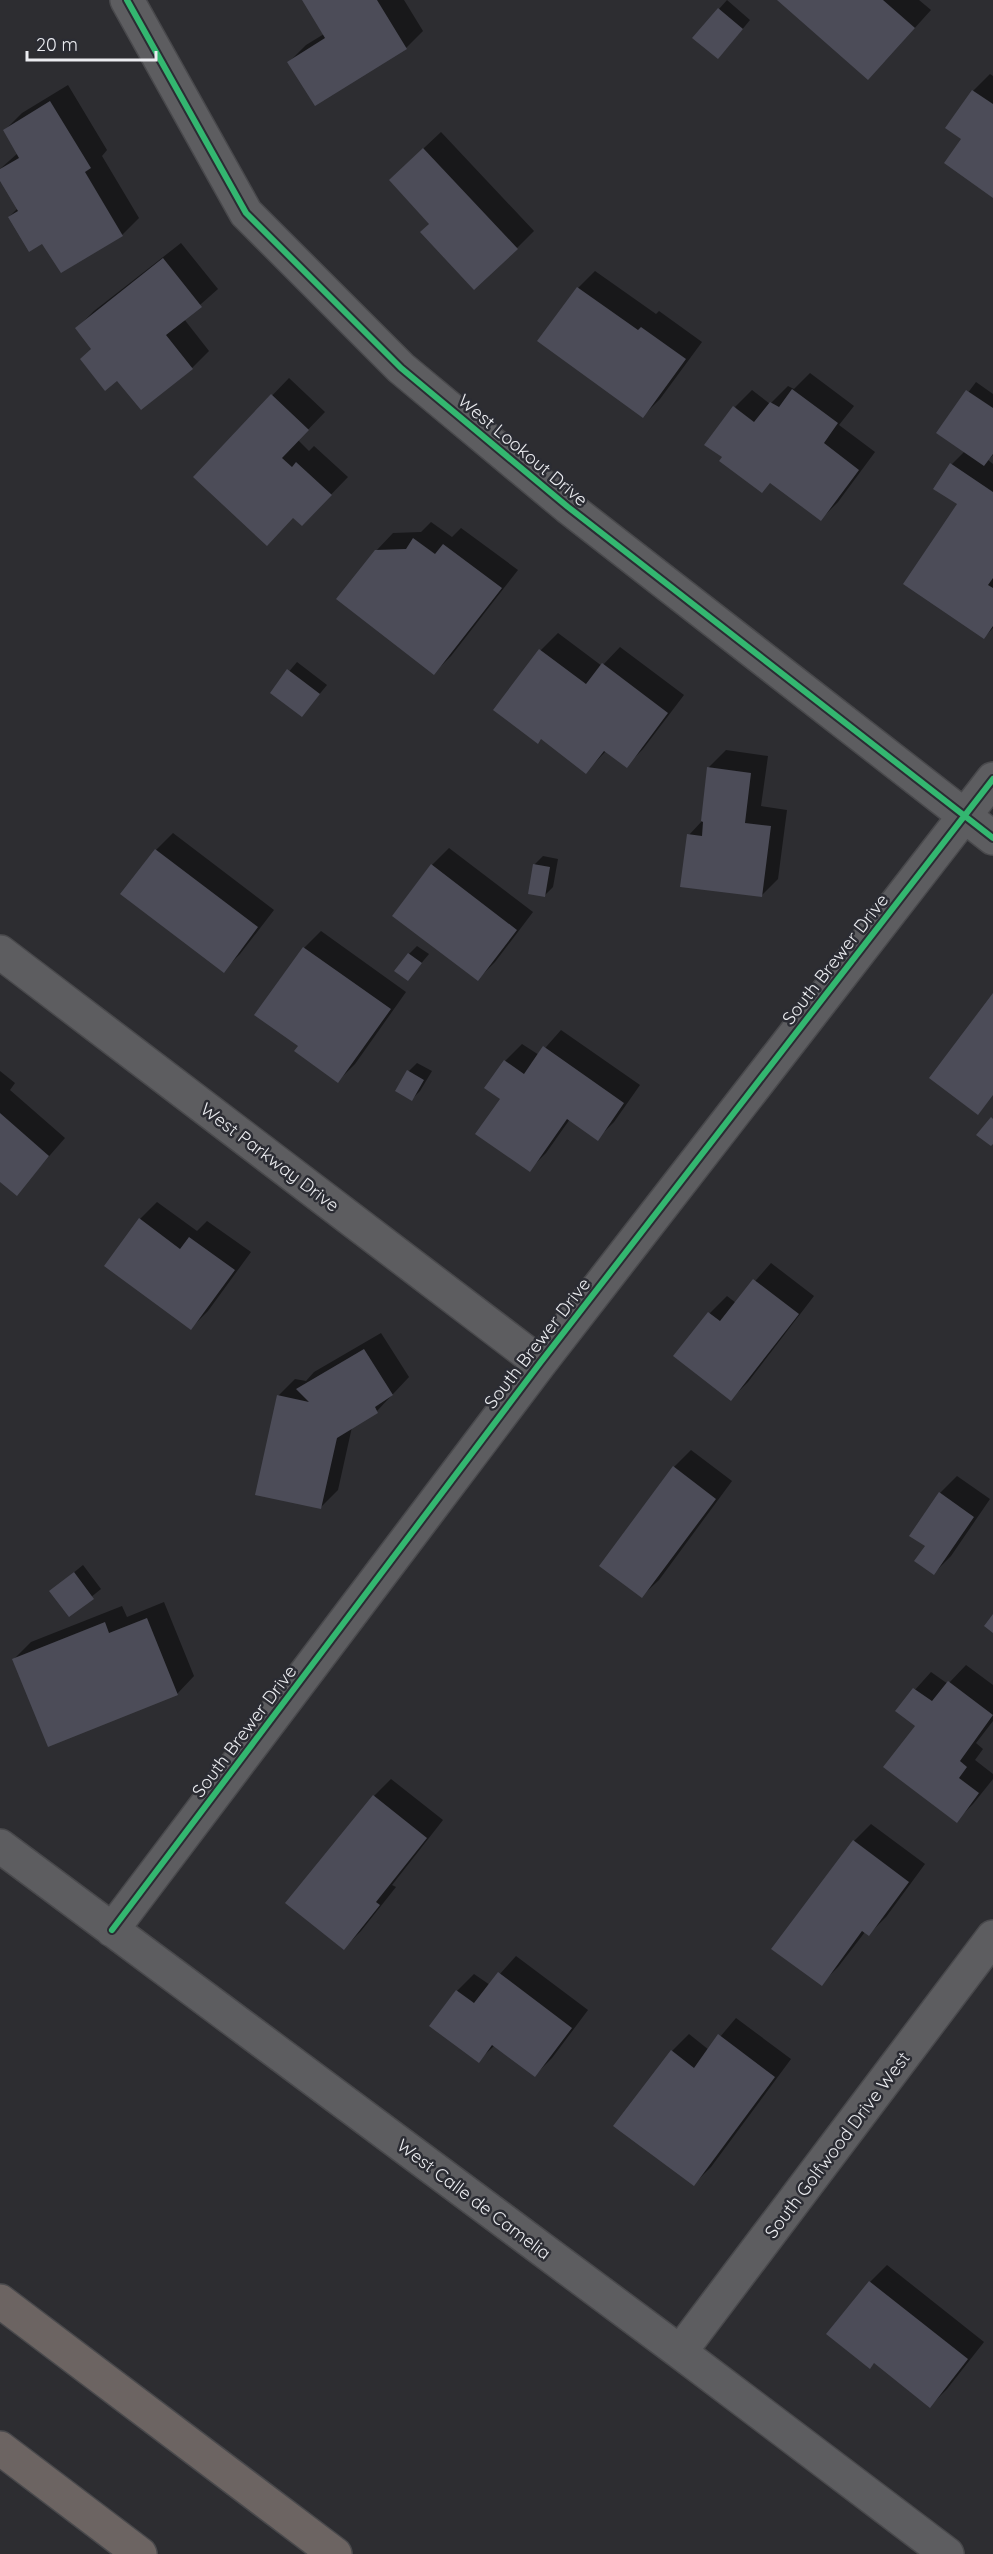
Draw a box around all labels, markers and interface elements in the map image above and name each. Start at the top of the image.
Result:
scale bar [27,24,156,62]
text: 20 m [36,33,78,56]
street label: West Lookout Drive [453,389,593,511]
street label: South Brewer Drive [777,889,893,1029]
street label: West Parkway Drive [196,1097,344,1217]
street label: South Brewer Drive [479,1273,595,1413]
street label: South Brewer Drive [187,1660,301,1802]
street label: South Golfwood Drive West [759,2047,915,2243]
street label: West Calle de Camelia [393,2134,555,2264]

